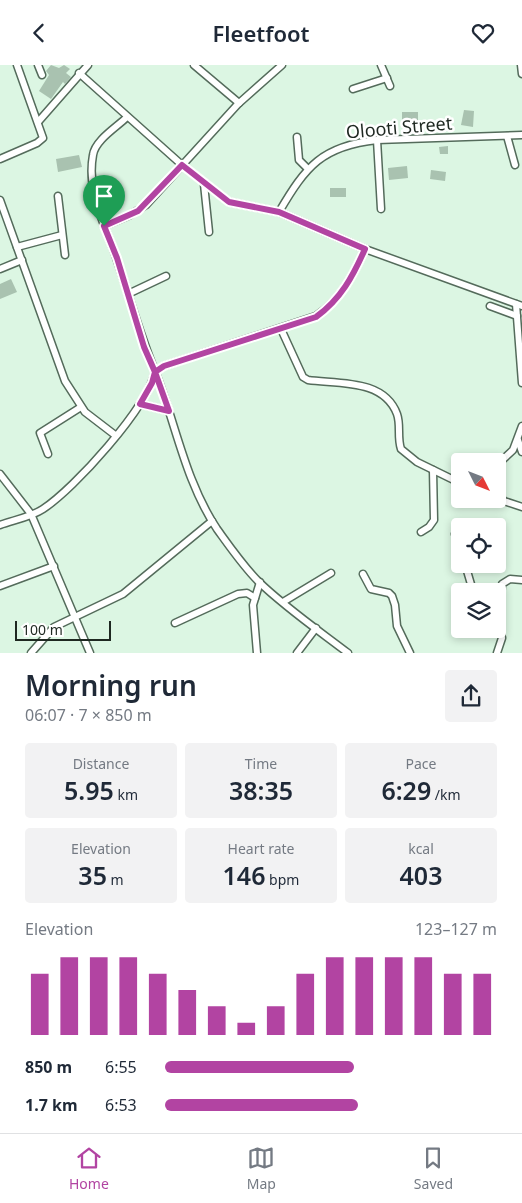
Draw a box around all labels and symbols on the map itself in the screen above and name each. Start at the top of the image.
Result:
street label: Olooti Street [345,110,454,144]
pin [83,175,125,226]
north arrow [451,453,506,507]
scale bar [15,618,111,641]

